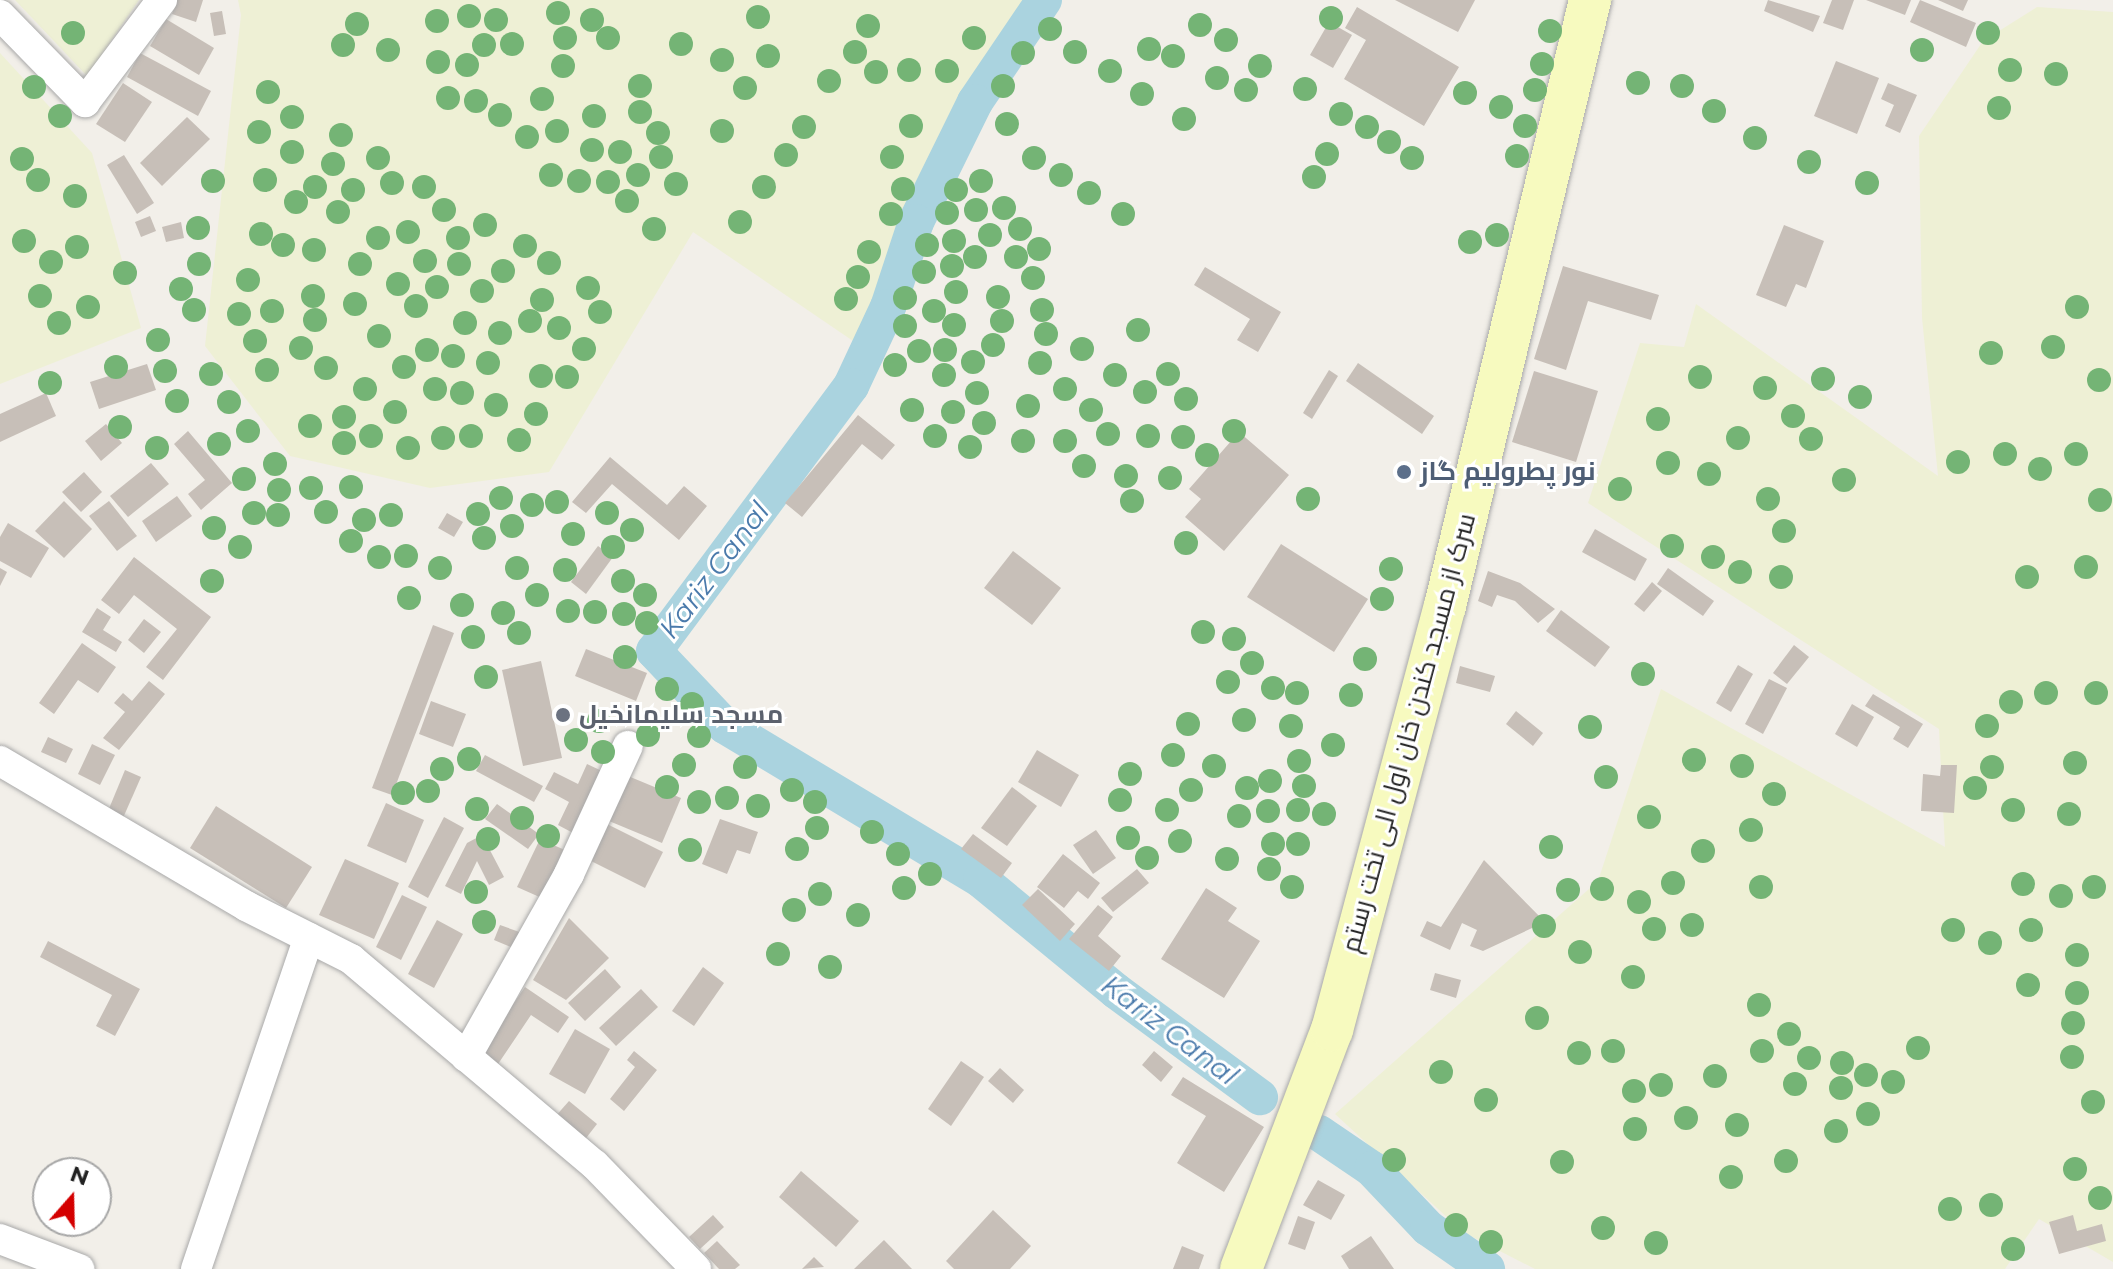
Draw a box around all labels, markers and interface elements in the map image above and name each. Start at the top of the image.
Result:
place label: نور پطرولیم گاز [1420,456,1596,488]
marker: نور پطرولیم گاز [1395,463,1413,481]
water label: Kariz Canal [652,495,776,645]
street label: سرک از مسجد کندن خان اول الی تخت رستم [1335,510,1483,956]
place label: مسجد سلیمانخیل [579,699,783,731]
marker: مسجد سلیمانخیل [554,706,572,724]
water label: Kariz Canal [1095,968,1245,1092]
north arrow [32,1157,112,1237]
text: N [67,1160,93,1192]

